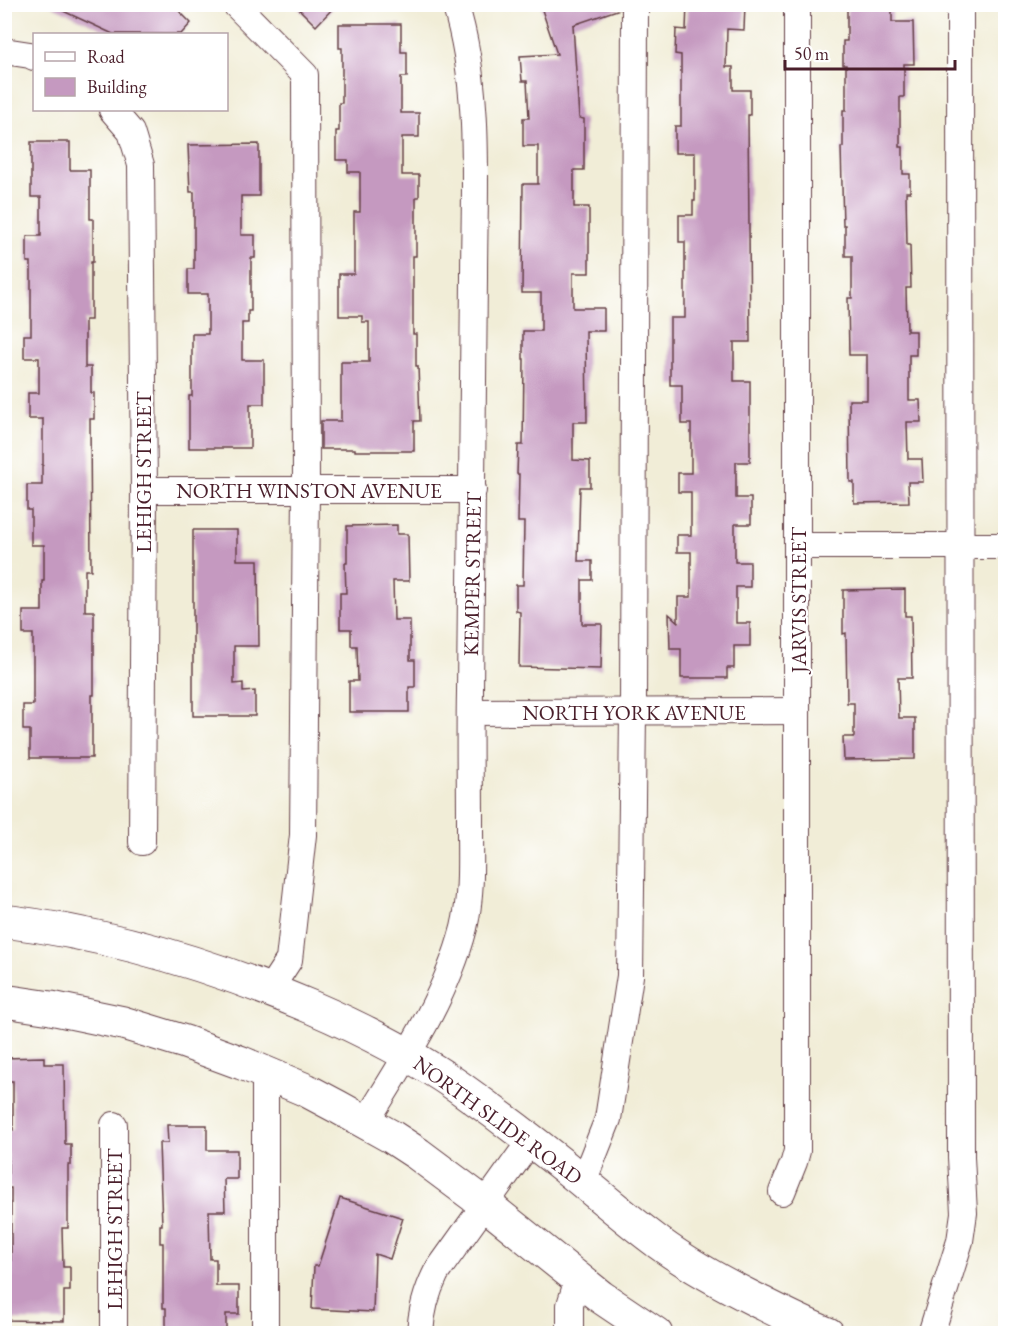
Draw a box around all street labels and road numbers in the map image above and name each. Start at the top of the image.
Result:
street label: LEHIGH STREET [130,390,157,553]
street label: NORTH WINSTON AVENUE [176,477,442,504]
street label: KEMPER STREET [457,491,487,656]
street label: JARVIS STREET [785,526,812,675]
street label: NORTH YORK AVENUE [522,699,746,726]
street label: NORTH SLIDE ROAD [408,1050,588,1191]
street label: LEHIGH STREET [101,1147,128,1310]

